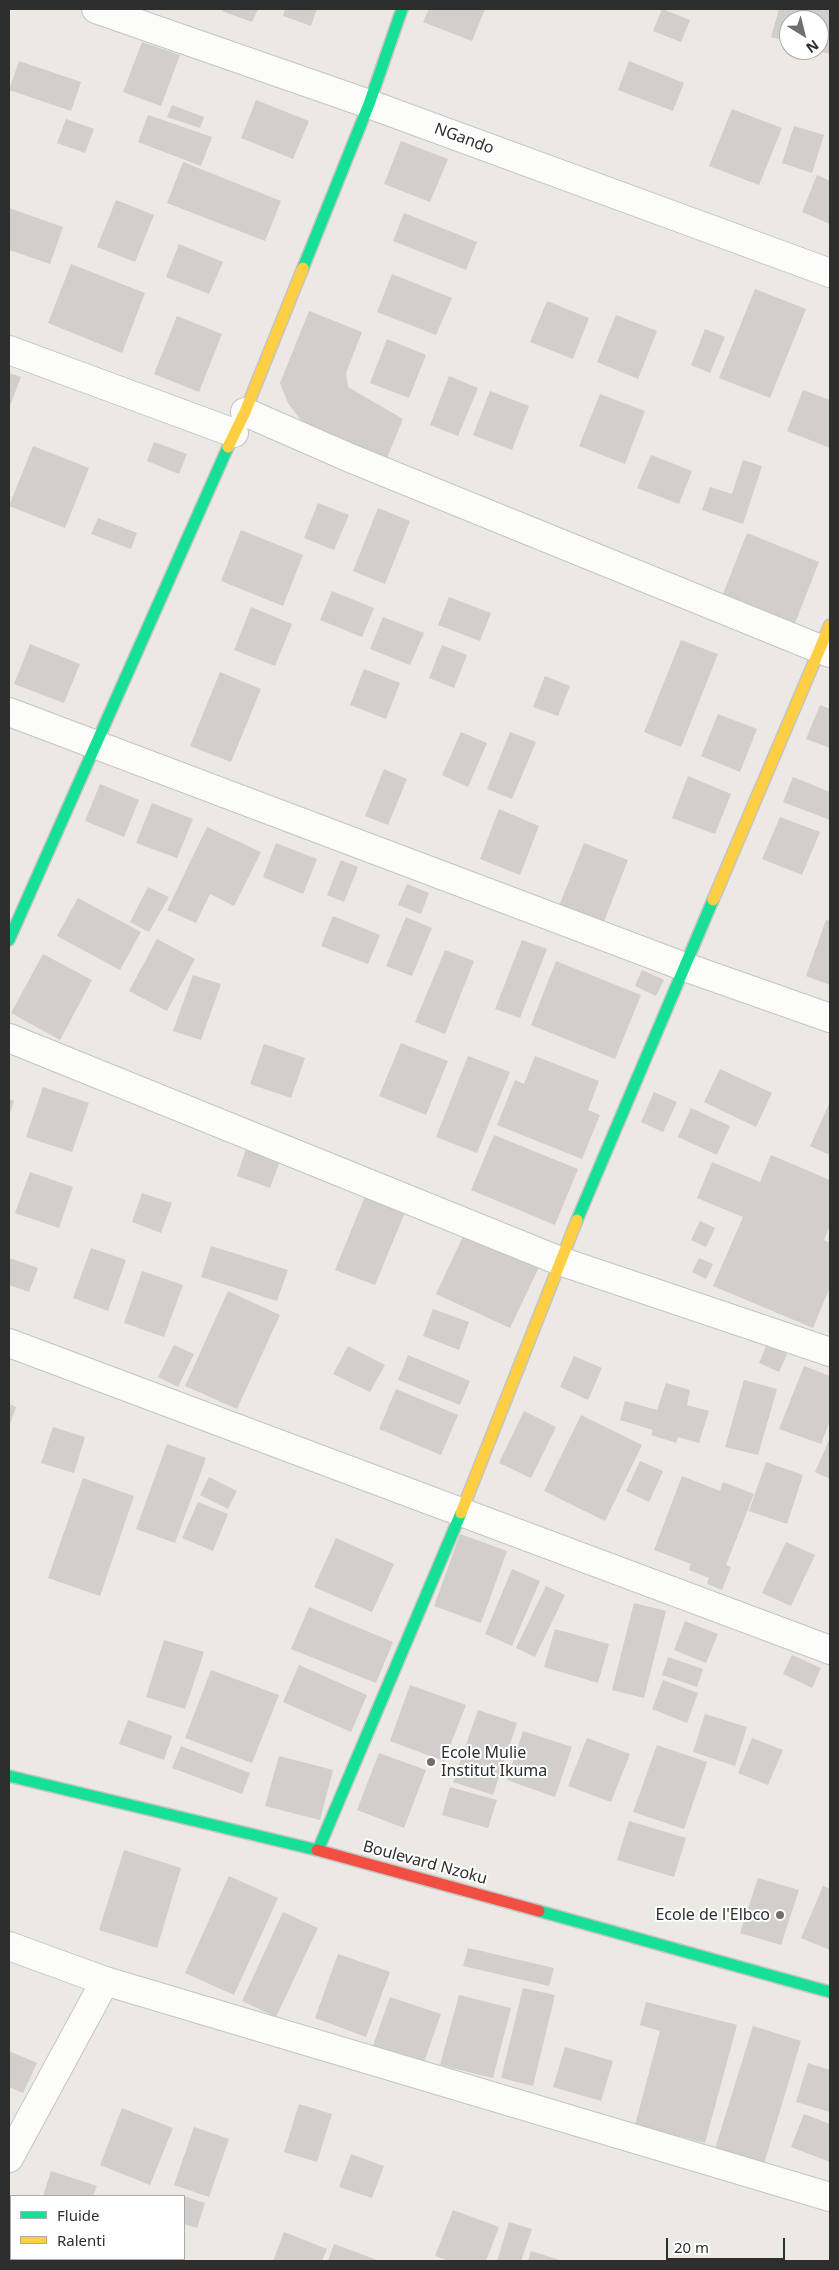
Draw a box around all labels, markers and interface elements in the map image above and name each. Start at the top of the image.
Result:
north arrow [779,10,829,60]
text: N [802,36,823,58]
street label: NGando [431,119,497,159]
place label: Ecole Mulie Institut Ikuma [441,1743,547,1781]
marker: Ecole Mulie Institut Ikuma [425,1756,437,1768]
street label: Boulevard Nzoku [361,1837,489,1889]
place label: Ecole de l'Elbco [655,1905,770,1925]
marker: Ecole de l'Elbco [774,1909,786,1921]
legend [10,2195,185,2260]
text: Fluide [57,2205,99,2225]
scale bar [669,2228,788,2260]
text: Ralenti [57,2230,106,2250]
text: 20 m [674,2237,709,2257]

